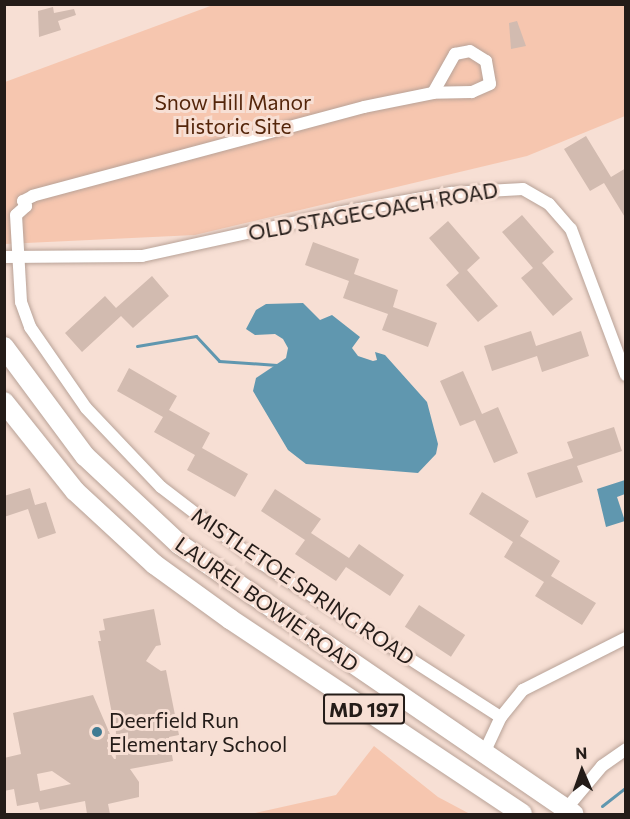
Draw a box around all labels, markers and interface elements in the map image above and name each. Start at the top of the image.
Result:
park label: Snow Hill Manor Historic Site [154,89,312,139]
street label: OLD STAGECOACH ROAD [246,177,500,245]
street label: MISTLETOE SPRING ROAD [187,502,419,670]
street label: LAUREL BOWIE ROAD [170,531,364,677]
road number: MD 197 [322,692,406,726]
place label: Deerfield Run Elementary School [109,707,287,757]
marker: Deerfield Run Elementary School [90,725,104,739]
north arrow [552,741,612,801]
text: N [575,743,588,762]

